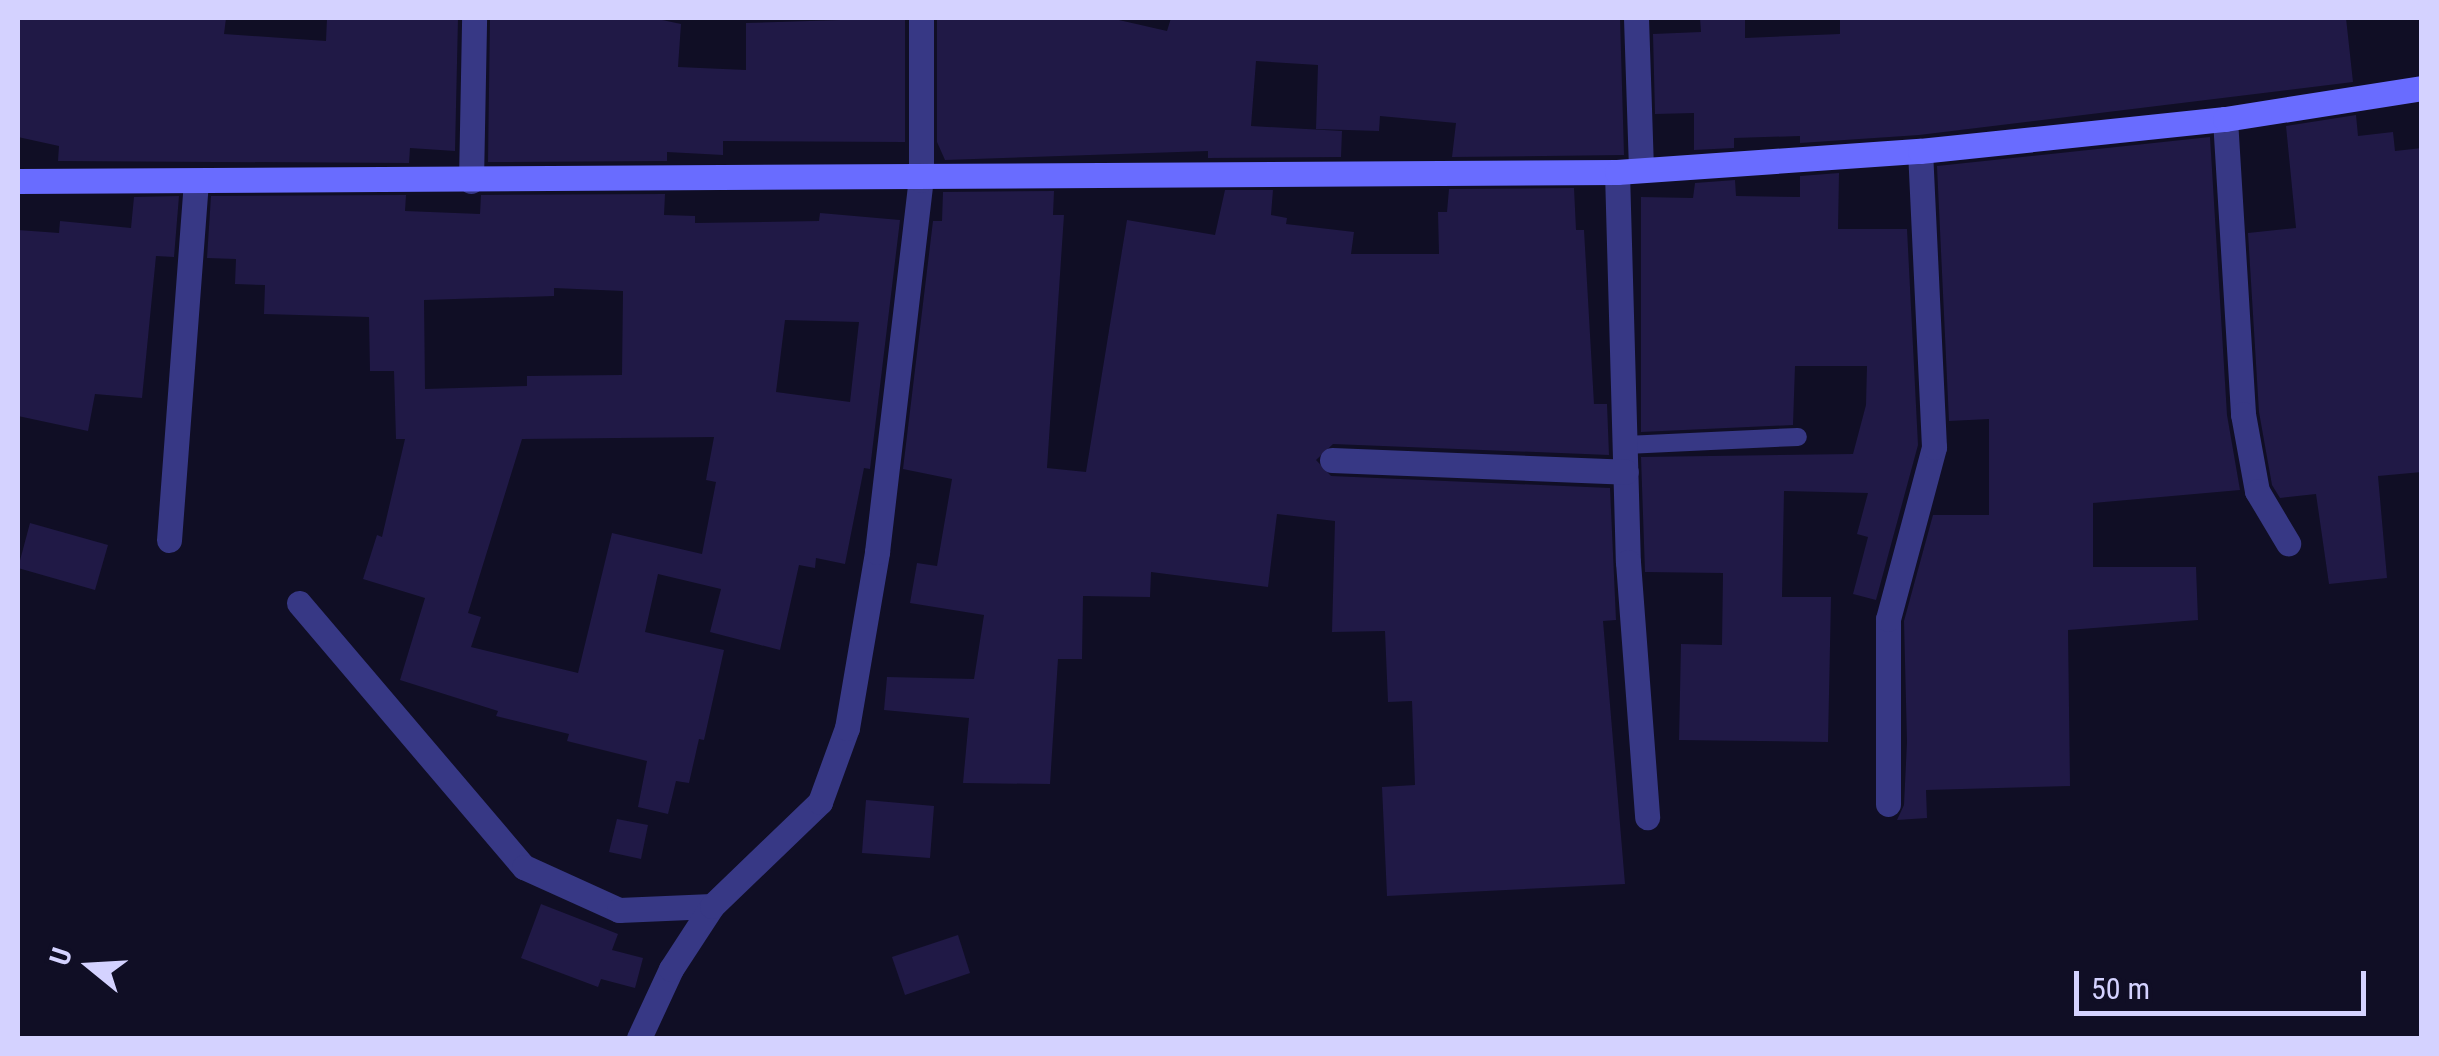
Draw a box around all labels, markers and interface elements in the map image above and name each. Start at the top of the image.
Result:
north arrow [40,916,140,1016]
text: U [43,944,79,969]
scale bar [2079,951,2372,1013]
text: 50 m [2091,971,2150,1006]

